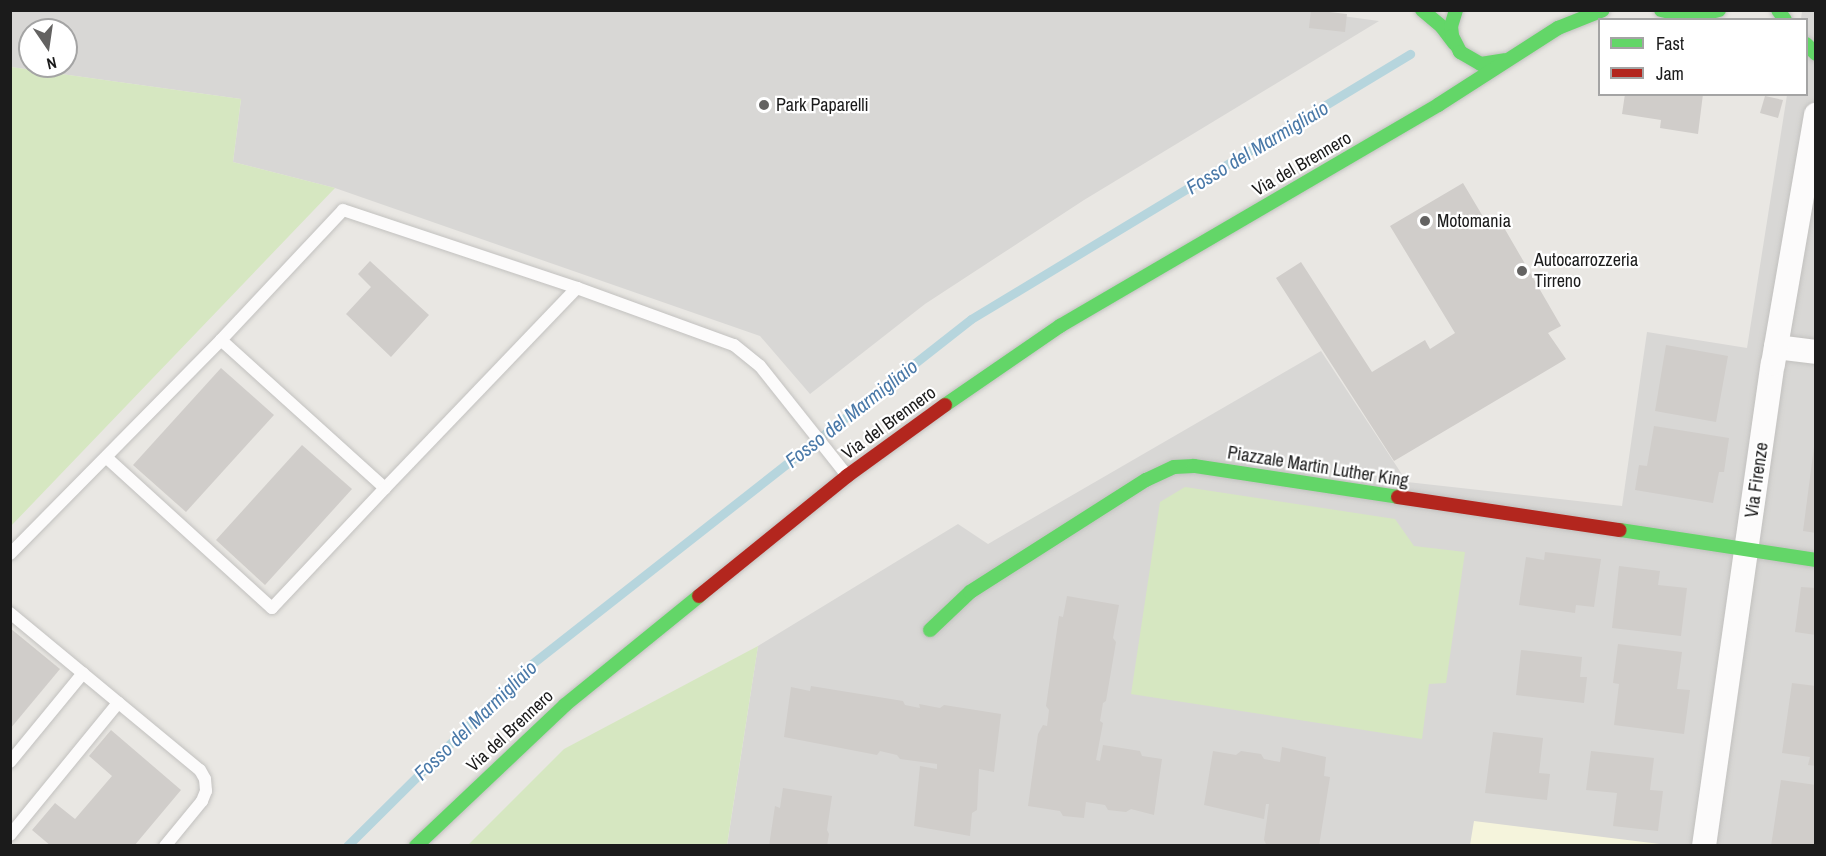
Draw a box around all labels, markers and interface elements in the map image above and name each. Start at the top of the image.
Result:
north arrow [18,18,78,78]
legend [1598,18,1808,96]
text: Fast [1656,31,1684,56]
text: N [45,52,59,75]
text: Jam [1656,61,1684,86]
place label: Park Paparelli [776,94,869,116]
water label: Fosso del Marmigliaio [1182,95,1332,199]
marker: Park Paparelli [757,98,771,112]
street label: Via del Brennero [1249,127,1355,201]
place label: Motomania [1437,210,1511,232]
marker: Motomania [1418,214,1432,228]
place label: Autocarrozzeria Tirreno [1534,250,1638,292]
marker: Autocarrozzeria Tirreno [1515,264,1529,278]
water label: Fosso del Marmigliaio [780,354,922,472]
street label: Via del Brennero [838,382,940,464]
street label: Via Firenze [1741,441,1773,519]
street label: Piazzale Martin Luther King [1226,442,1410,492]
water label: Fosso del Marmigliaio [409,655,541,785]
street label: Via del Brennero [462,685,558,777]

